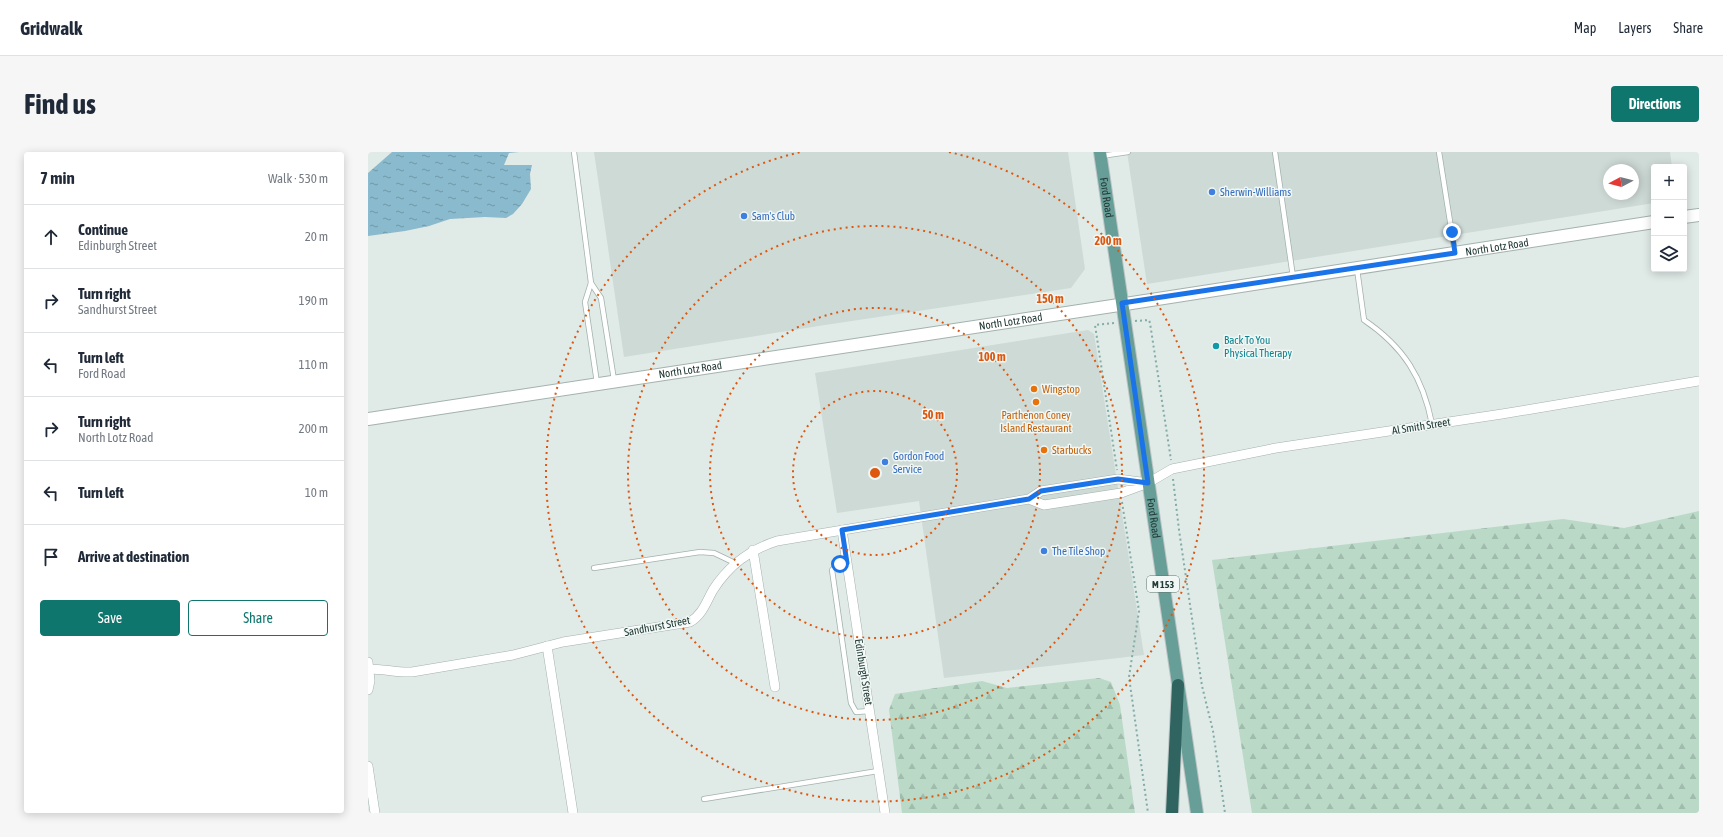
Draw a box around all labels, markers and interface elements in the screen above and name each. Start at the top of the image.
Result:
text: Gridwalk [20,17,82,39]
text: Map [1574,20,1596,36]
text: Layers [1618,20,1651,36]
text: Share [1673,20,1703,36]
button: Directions [1611,86,1699,122]
text: Find us [24,88,96,120]
north arrow [1603,164,1639,200]
map controls [1651,164,1687,272]
button: + [1651,164,1687,200]
text: 7 min [40,168,75,188]
text: Walk · 530 m [268,171,328,186]
street label: Ford Road [1098,177,1116,218]
place label: Sherwin-Williams [1220,186,1291,198]
marker: Sherwin-Williams [1207,187,1217,197]
button: − [1651,200,1687,236]
place label: Sam's Club [752,210,795,222]
marker: Sam's Club [739,211,749,221]
text: Continue [78,221,128,238]
route end [1443,223,1461,241]
icon: ahead [40,226,62,248]
text: 20 m [305,229,328,244]
text: 200 m [1094,234,1122,248]
street label: North Lotz Road [1464,236,1530,258]
button: layers [1651,236,1687,272]
text: Edinburgh Street [78,238,157,253]
text: Turn right [78,285,131,302]
icon: right [40,290,62,312]
text: 150 m [1036,292,1064,306]
text: 190 m [299,293,328,308]
text: Sandhurst Street [78,302,157,317]
street label: North Lotz Road [978,311,1043,332]
place label: Back To You Physical Therapy [1224,334,1292,359]
marker: Back To You Physical Therapy [1211,341,1221,351]
text: Turn left [78,349,124,366]
text: 100 m [978,350,1006,364]
icon: left [40,354,62,376]
text: 110 m [299,357,328,372]
street label: North Lotz Road [658,359,723,380]
text: Ford Road [78,366,126,381]
place label: Wingstop [1042,383,1080,395]
marker: Wingstop [1029,384,1039,394]
marker: Parthenon Coney Island Restaurant [1031,397,1041,407]
text: 50 m [922,408,944,422]
place label: Parthenon Coney Island Restaurant [1000,409,1072,434]
text: Turn right [78,413,131,430]
street label: Al Smith Street [1391,415,1451,437]
icon: right [40,418,62,440]
text: 200 m [299,421,328,436]
text: North Lotz Road [78,430,153,445]
place label: Starbucks [1052,444,1092,456]
marker: Starbucks [1039,445,1049,455]
place label: Gordon Food Service [893,450,944,475]
marker: Gordon Food Service [880,457,890,467]
centre of rings [868,466,882,480]
icon: left [40,482,62,504]
text: Turn left [78,484,124,501]
text: 10 m [305,485,328,500]
street label: Ford Road [1145,497,1163,539]
place label: The Tile Shop [1052,545,1105,557]
icon: arrive [40,546,62,568]
marker: The Tile Shop [1039,546,1049,556]
text: Arrive at destination [78,548,189,565]
route start [831,555,849,573]
road number: M 153 [1147,576,1179,592]
button: Save [40,600,180,636]
button: Share [188,600,328,636]
street label: Sandhurst Street [623,614,691,638]
street label: Edinburgh Street [853,638,875,706]

